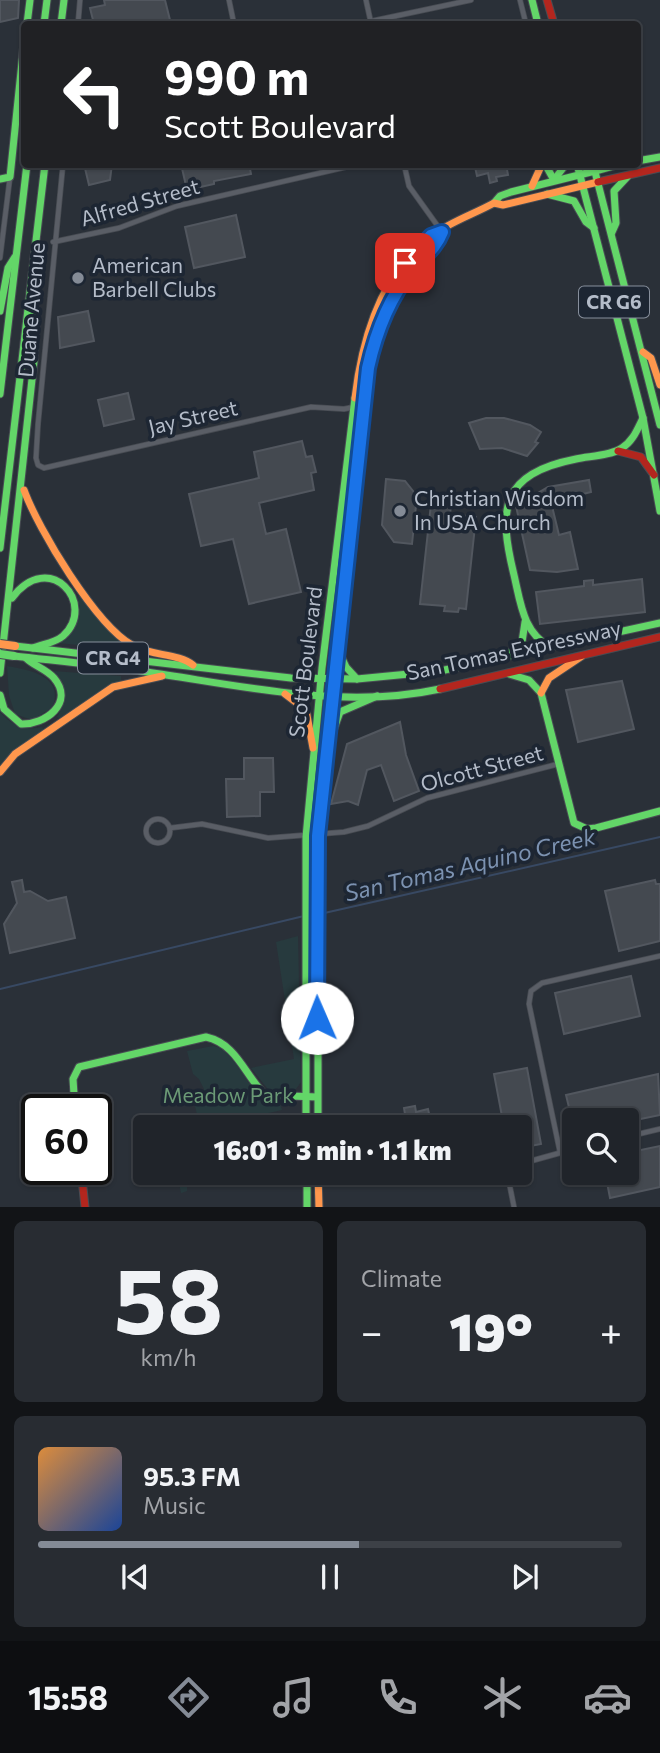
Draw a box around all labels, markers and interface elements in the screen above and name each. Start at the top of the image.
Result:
text: 990 m [164,45,309,105]
icon: left [49,49,140,140]
text: Scott Boulevard [164,105,396,145]
street label: Alfred Street [77,173,202,230]
pin [375,233,435,293]
street label: Duane Avenue [12,241,49,378]
icon: arrive [386,244,424,282]
place label: American Barbell Clubs [92,252,216,301]
marker: American Barbell Clubs [70,270,86,286]
road number: CR G6 [579,286,649,318]
street label: Jay Street [145,394,240,439]
place label: Christian Wisdom In USA Church [414,485,584,534]
marker: Christian Wisdom In USA Church [392,503,408,519]
street label: Scott Boulevard [283,585,326,739]
street label: San Tomas Expressway [404,615,623,685]
road number: CR G4 [78,642,148,674]
street label: Olcott Street [418,739,546,796]
water label: San Tomas Aquino Creek [342,821,598,907]
position arrow [280,981,354,1055]
park label: Meadow Park [162,1082,294,1107]
speed limit sign: 60 [21,1094,112,1185]
map controls [562,1108,639,1185]
button: search [562,1108,639,1185]
text: 16:01 · 3 min · 1.1 km [214,1134,451,1165]
text: 58 [114,1241,223,1353]
text: Climate [361,1264,442,1292]
text: 19° [449,1298,533,1362]
text: − [361,1307,383,1354]
text: + [600,1307,622,1354]
text: km/h [141,1343,196,1371]
text: 95.3 FM [143,1460,241,1491]
text: Music [143,1491,206,1519]
icon: previous [116,1558,154,1596]
icon: pause [311,1558,349,1596]
icon: next [506,1558,544,1596]
icon: directions [164,1673,213,1722]
icon: music [269,1673,318,1722]
icon: phone [373,1673,422,1722]
icon: climate [478,1673,527,1722]
icon: car [583,1673,632,1722]
text: 15:58 [28,1677,108,1717]

